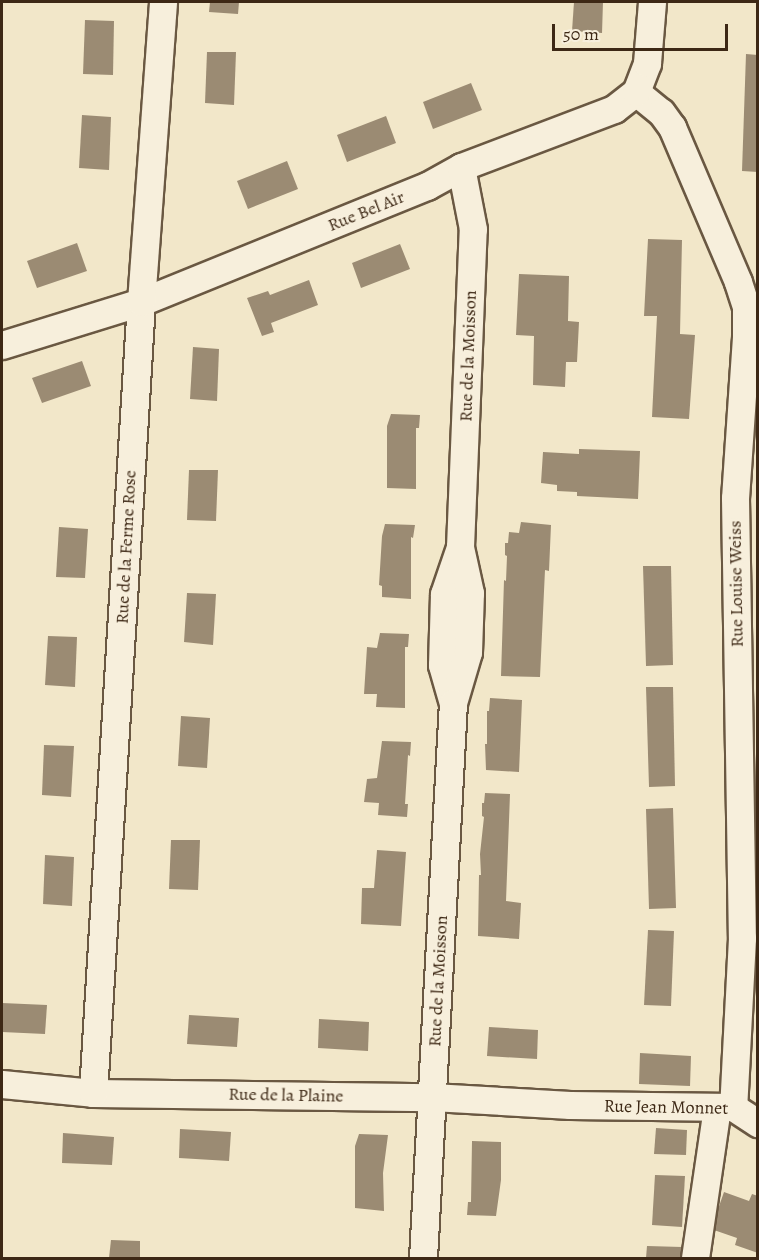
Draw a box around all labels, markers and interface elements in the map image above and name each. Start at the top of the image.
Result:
scale bar [555,12,730,50]
text: 50 m [563,22,599,46]
street label: Rue Bel Air [325,186,407,236]
street label: Rue de la Moisson [455,290,481,422]
street label: Rue de la Ferme Rose [111,469,141,625]
street label: Rue Louise Weiss [724,521,748,647]
street label: Rue de la Moisson [424,915,452,1047]
street label: Rue de la Plaine [228,1083,344,1107]
street label: Rue Jean Monnet [604,1095,728,1119]

